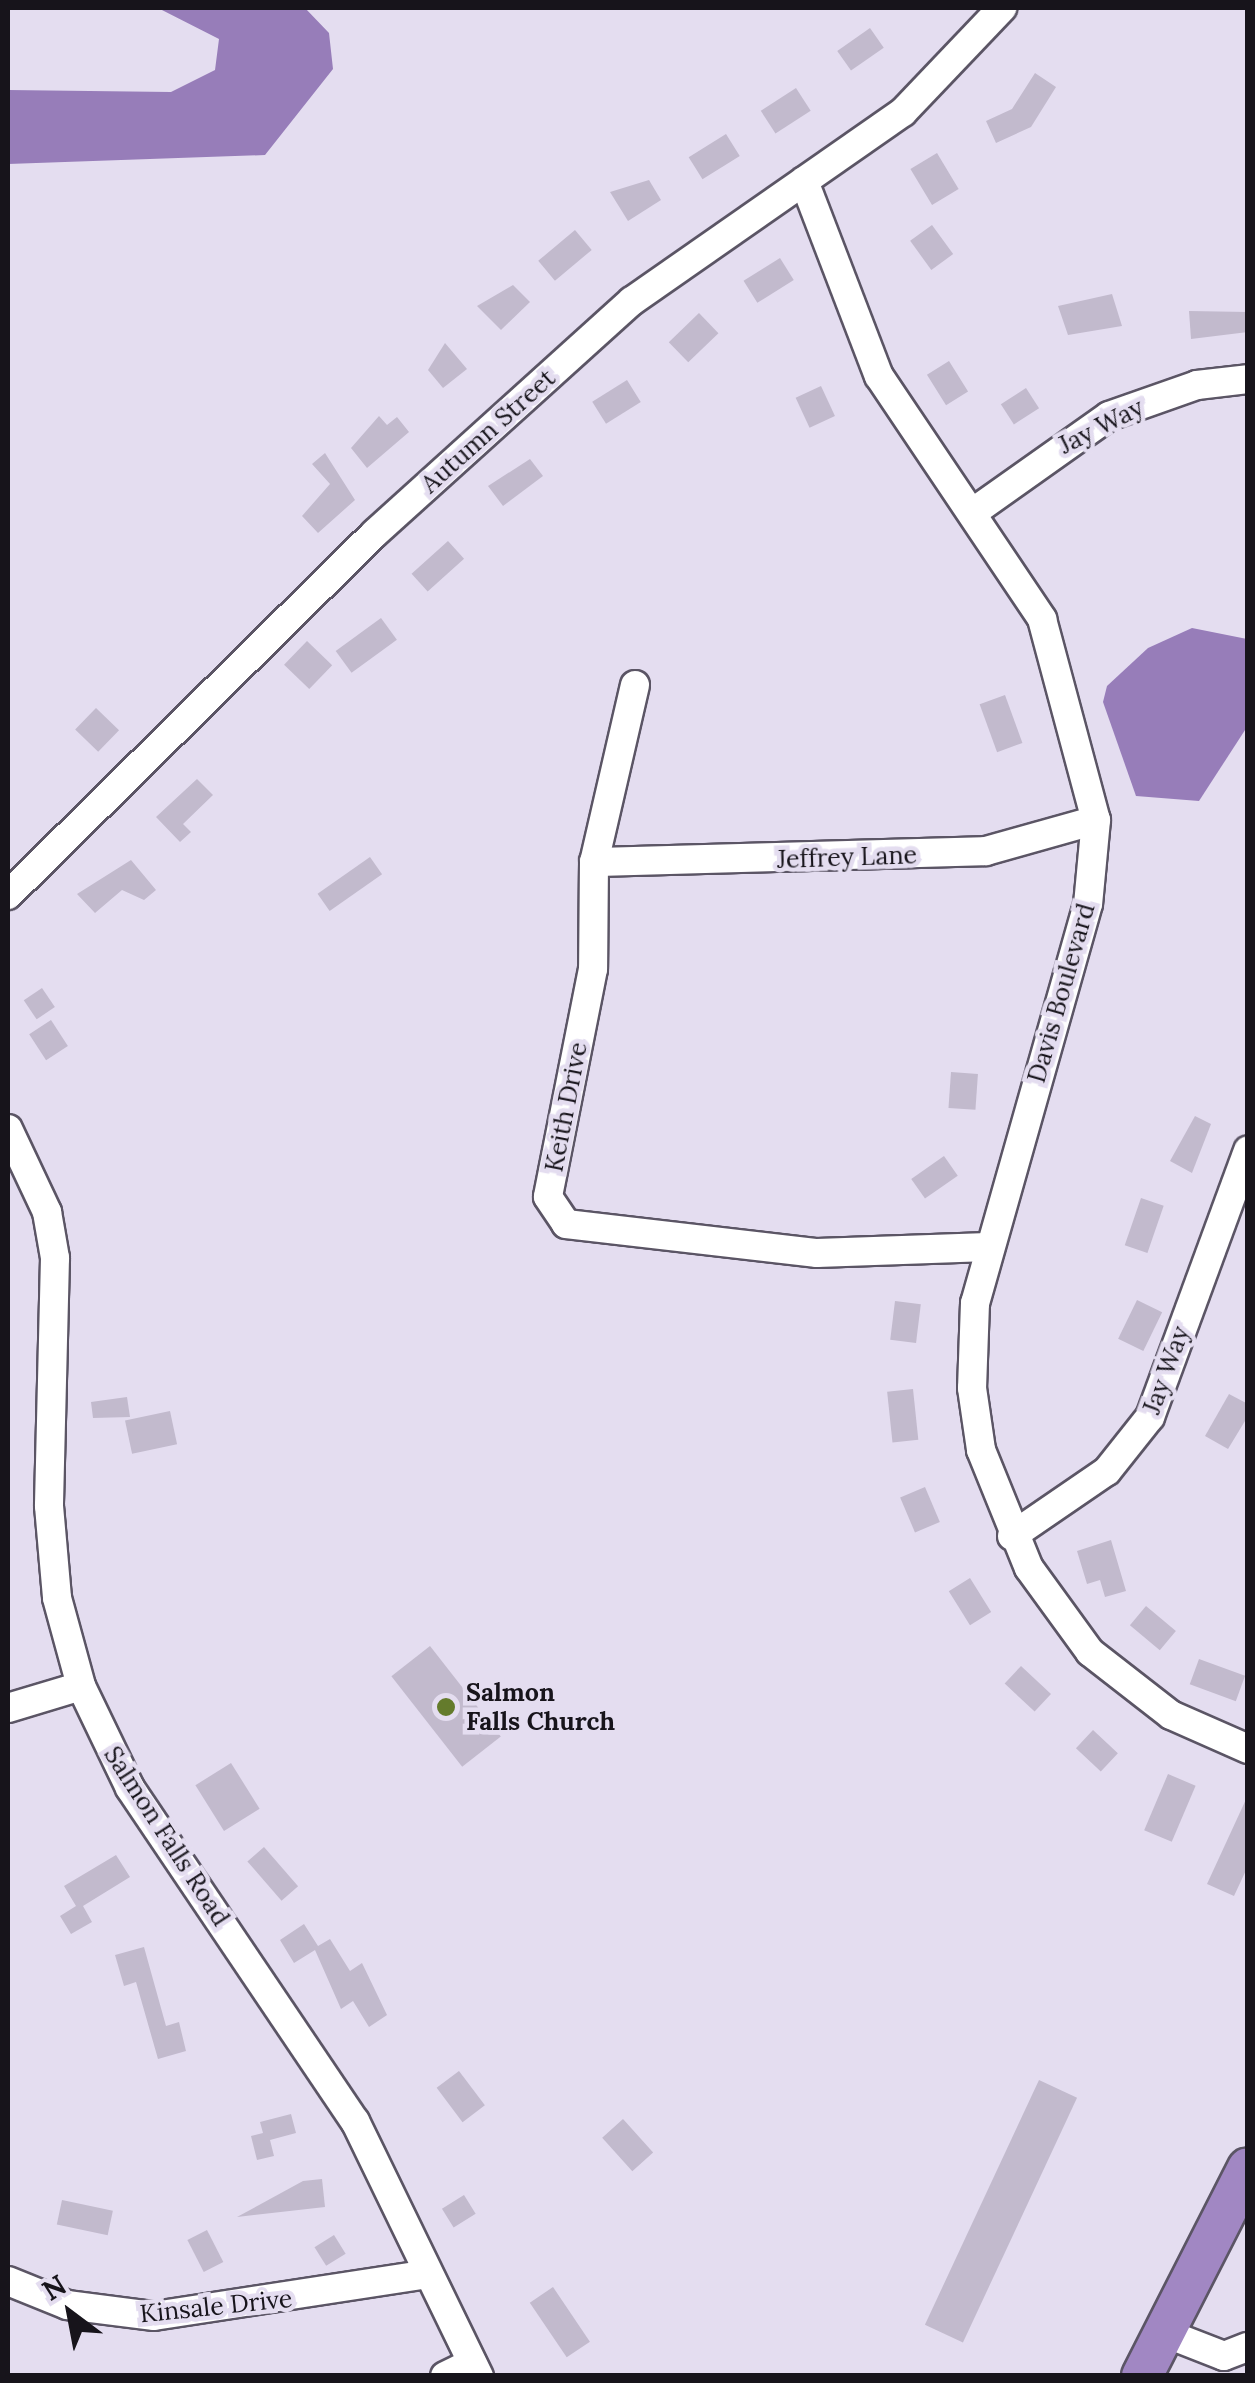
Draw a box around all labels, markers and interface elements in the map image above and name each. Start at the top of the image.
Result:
street label: Autumn Street [415,363,561,499]
street label: Jay Way [1054,392,1148,460]
street label: Jeffrey Lane [776,840,918,874]
street label: Davis Boulevard [1021,900,1101,1086]
street label: Keith Drive [539,1040,593,1174]
street label: Jay Way [1136,1322,1196,1418]
place label: Salmon Falls Church [466,1678,615,1737]
marker: Salmon Falls Church [435,1696,457,1718]
street label: Salmon Falls Road [98,1741,236,1931]
north arrow [20,2263,120,2363]
text: N [35,2267,73,2309]
street label: Kinsale Drive [138,2283,294,2329]

